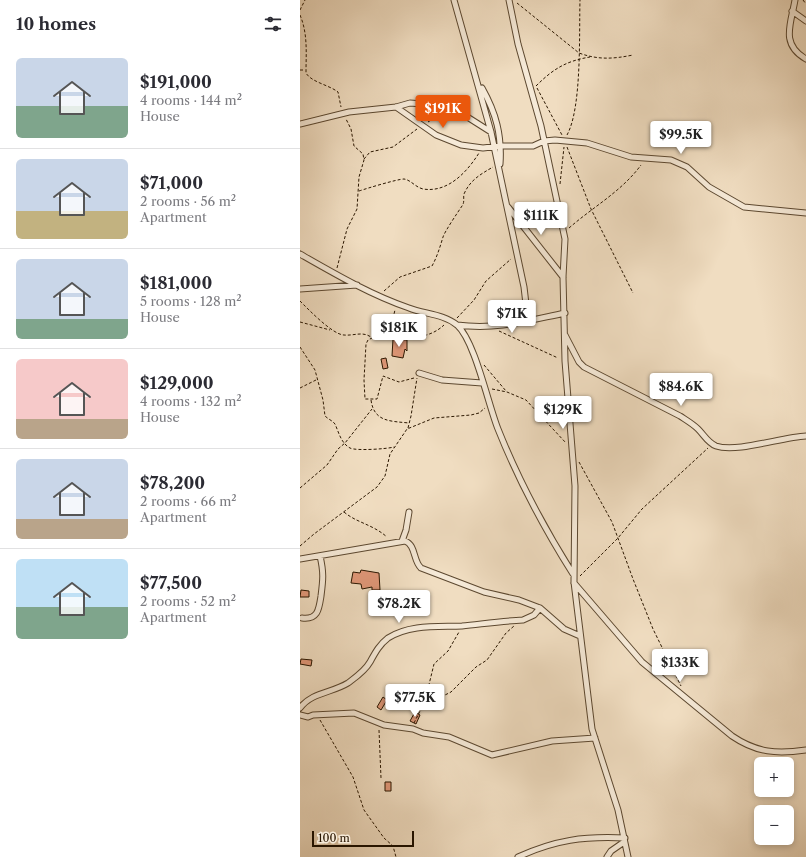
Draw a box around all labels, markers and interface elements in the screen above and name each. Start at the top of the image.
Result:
icon: filters [262,13,284,35]
text: 10 homes [16,14,96,34]
text: $191,000 [140,72,212,92]
icon: home [48,74,96,122]
text: 4 rooms · 144 m² [140,92,242,108]
pin: $191K [415,95,471,129]
text: $191K [424,100,462,116]
text: House [140,108,180,124]
pin: $99.5K [648,121,714,155]
text: $99.5K [659,126,703,142]
text: $71,000 [140,173,203,193]
icon: home [48,175,96,223]
text: 2 rooms · 56 m² [140,193,236,209]
pin: $111K [513,202,569,236]
text: $111K [523,207,559,223]
text: Apartment [140,209,207,225]
text: $181,000 [140,273,212,293]
icon: home [48,275,96,323]
text: 5 rooms · 128 m² [140,293,242,309]
pin: $71K [488,300,536,334]
text: $71K [497,305,527,321]
text: House [140,309,180,325]
pin: $181K [371,314,427,348]
text: $181K [380,319,418,335]
text: $129,000 [140,373,214,393]
pin: $84.6K [648,373,714,407]
icon: home [48,375,96,423]
text: $84.6K [659,378,703,394]
text: 4 rooms · 132 m² [140,393,242,409]
pin: $129K [535,396,591,430]
text: $129K [544,401,582,417]
text: House [140,409,180,425]
text: $78,200 [140,473,205,493]
icon: home [48,475,96,523]
text: 2 rooms · 66 m² [140,493,237,509]
text: Apartment [140,509,207,525]
text: $77,500 [140,573,202,593]
icon: home [48,575,96,623]
pin: $78.2K [366,590,432,624]
text: 2 rooms · 52 m² [140,593,236,609]
text: $78.2K [377,595,421,611]
text: Apartment [140,609,207,625]
pin: $133K [652,649,708,683]
text: $133K [661,654,699,670]
pin: $77.5K [382,684,448,718]
text: $77.5K [394,689,436,705]
map controls [754,757,794,845]
button: + [754,757,794,797]
button: − [754,805,794,845]
scale bar [312,829,414,848]
text: 100 m [318,831,350,845]

